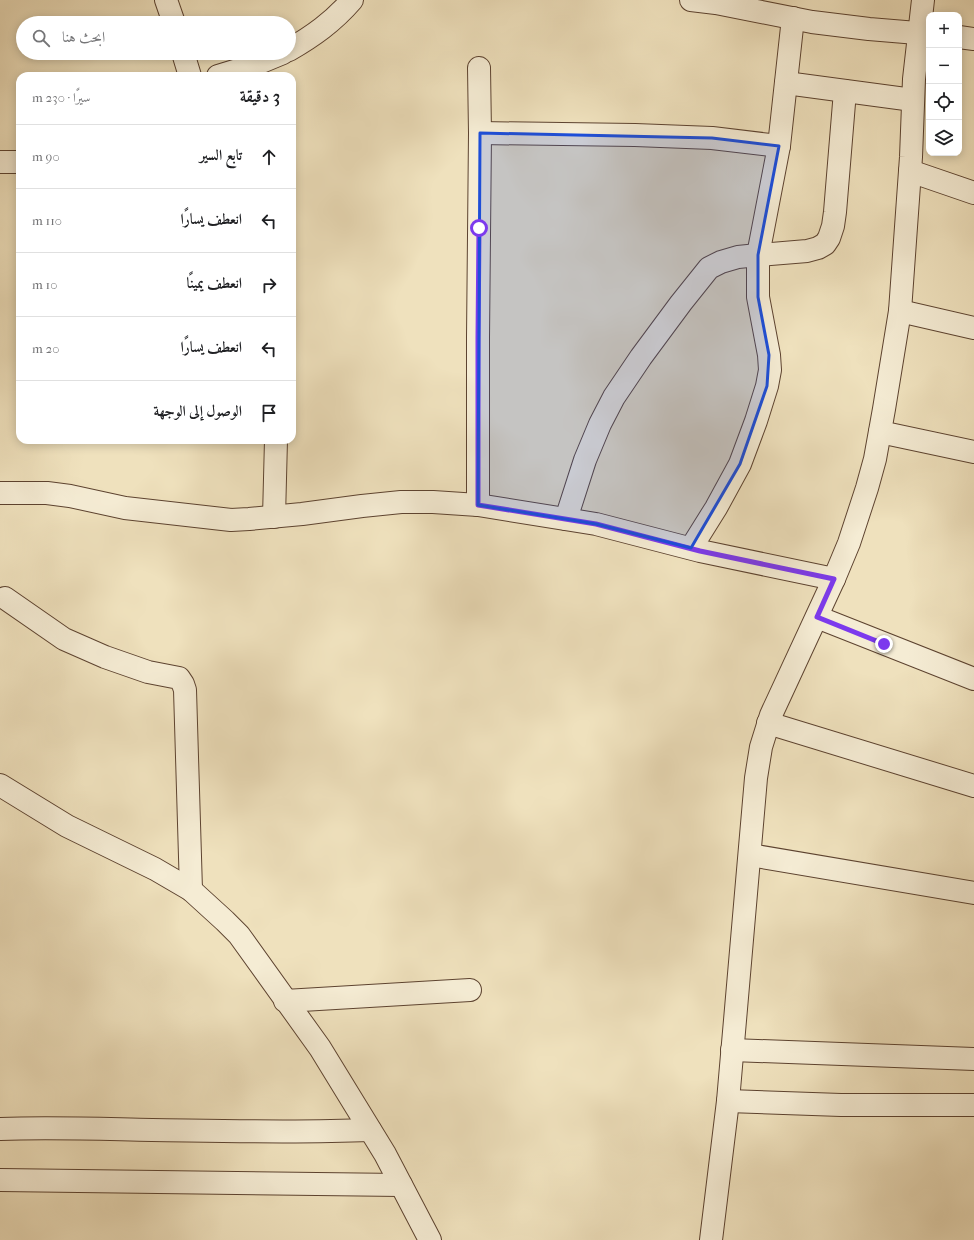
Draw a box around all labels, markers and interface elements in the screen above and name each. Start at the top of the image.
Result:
map controls [926,12,962,156]
button: + [926,12,962,48]
search box [16,16,296,60]
icon: search [30,27,52,49]
text: ابحث هنا [62,28,105,46]
button: − [926,48,962,84]
button: locate [926,84,962,120]
text: 3 دقيقة [240,86,280,106]
text: سيرًا · 230 m [32,90,90,105]
button: layers [926,120,962,156]
text: تابع السير [200,146,242,164]
icon: ahead [258,146,280,168]
text: 90 m [32,149,60,164]
text: انعطف يسارًا [181,210,242,228]
icon: left [258,210,280,232]
text: 110 m [32,213,62,228]
route start [470,219,488,237]
text: انعطف يمينًا [187,274,242,292]
icon: right [258,274,280,296]
text: 10 m [32,277,57,292]
text: انعطف يسارًا [181,338,242,356]
icon: left [258,338,280,360]
text: 20 m [32,341,59,356]
text: الوصول إلى الوجهة [153,402,242,420]
icon: arrive [258,402,280,424]
route end [875,635,893,653]

